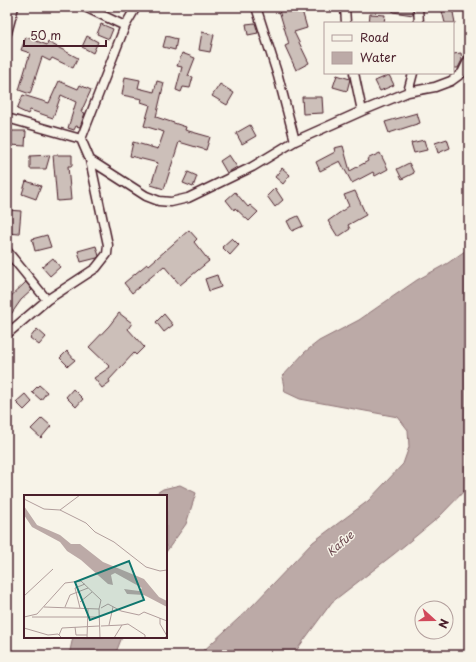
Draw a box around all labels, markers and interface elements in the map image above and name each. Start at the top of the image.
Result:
scale bar [24,22,106,48]
legend [324,22,454,74]
text: 50 m [30,26,61,44]
text: Road [360,28,389,46]
text: Water [360,48,397,66]
inset map [24,495,167,638]
water label: Kafue [323,526,358,560]
north arrow [414,600,454,640]
text: N [434,617,453,631]

